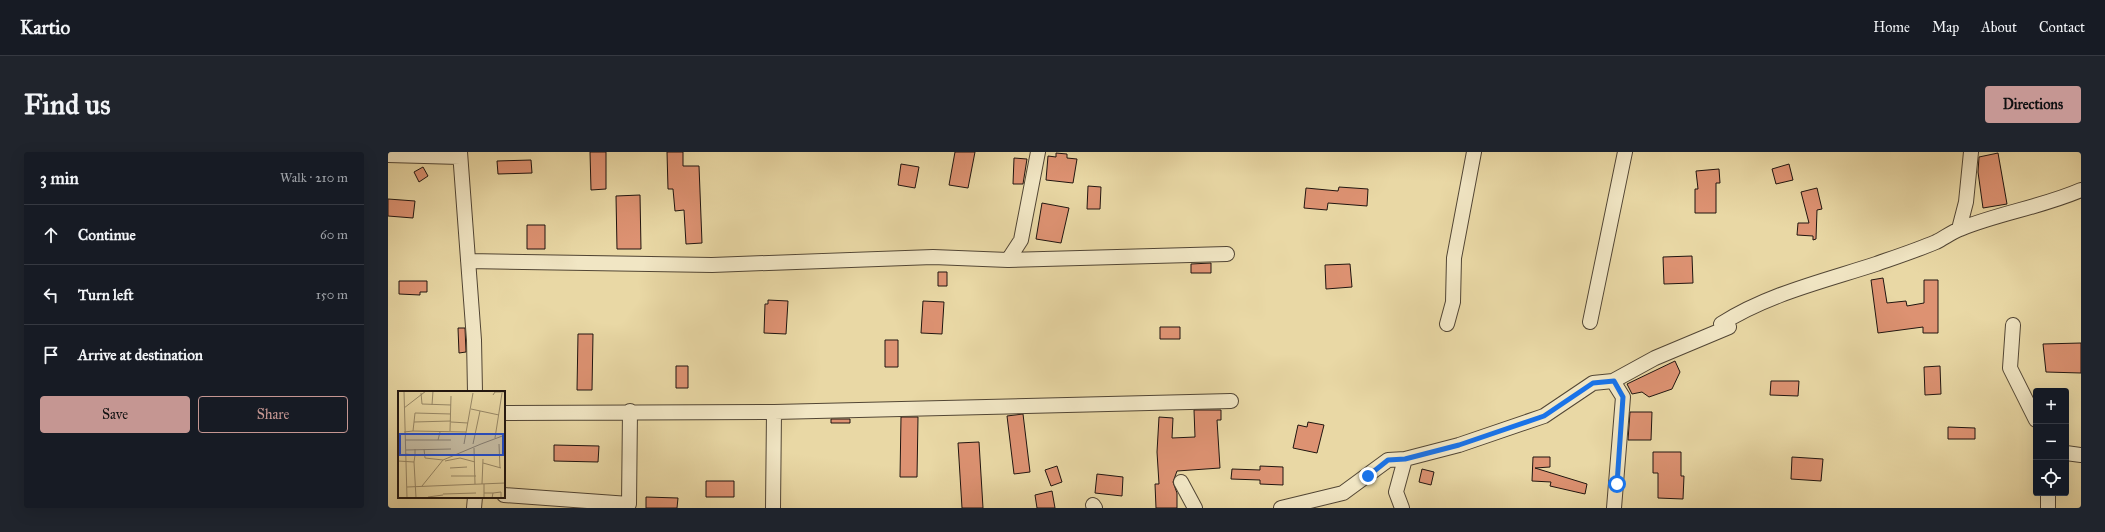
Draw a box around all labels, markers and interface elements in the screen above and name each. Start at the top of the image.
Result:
text: Kartio [20,16,70,39]
text: Home [1873,19,1910,36]
text: Map [1932,19,1959,36]
text: About [1981,19,2017,36]
text: Contact [2039,19,2085,36]
button: Directions [1985,86,2081,123]
text: Find us [24,87,110,122]
text: 3 min [40,168,79,189]
text: Walk · 210 m [280,170,348,186]
icon: ahead [40,224,62,246]
text: Continue [78,226,136,244]
text: 60 m [320,227,348,243]
icon: left [40,284,62,306]
text: Turn left [78,286,134,304]
text: 150 m [316,287,348,303]
icon: arrive [40,344,62,366]
text: Arrive at destination [78,346,203,364]
map controls [2033,388,2069,496]
button: + [2033,388,2069,424]
inset map [398,391,505,498]
button: Save [40,396,190,433]
button: Share [198,396,348,433]
button: − [2033,424,2069,460]
button: locate [2033,460,2069,496]
route end [1359,467,1377,485]
route start [1608,475,1626,493]

